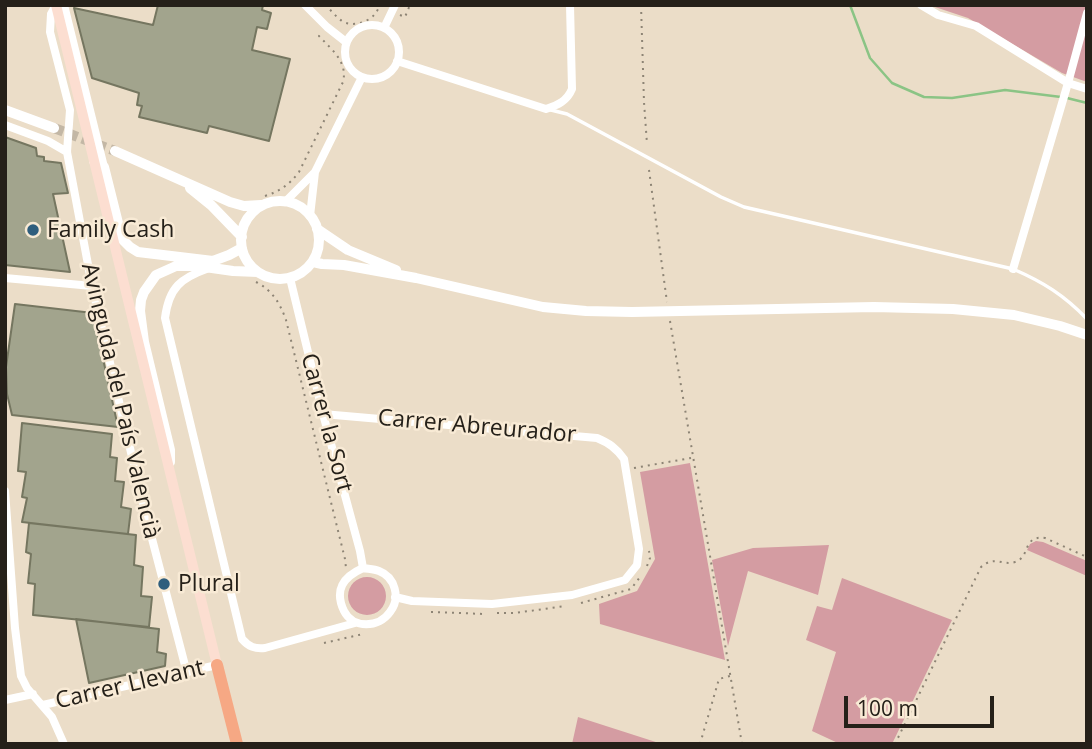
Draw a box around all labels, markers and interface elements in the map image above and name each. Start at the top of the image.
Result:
place label: Family Cash [47,216,174,244]
marker: Family Cash [25,222,41,238]
street label: Avinguda del País Valencià [75,260,165,542]
street label: Carrer la Sort [294,350,358,496]
street label: Carrer Abreurador [377,405,577,449]
place label: Plural [178,570,240,598]
marker: Plural [156,576,172,592]
street label: Carrer Llevant [53,654,207,716]
scale bar [847,682,998,726]
text: 100 m [857,694,918,722]

